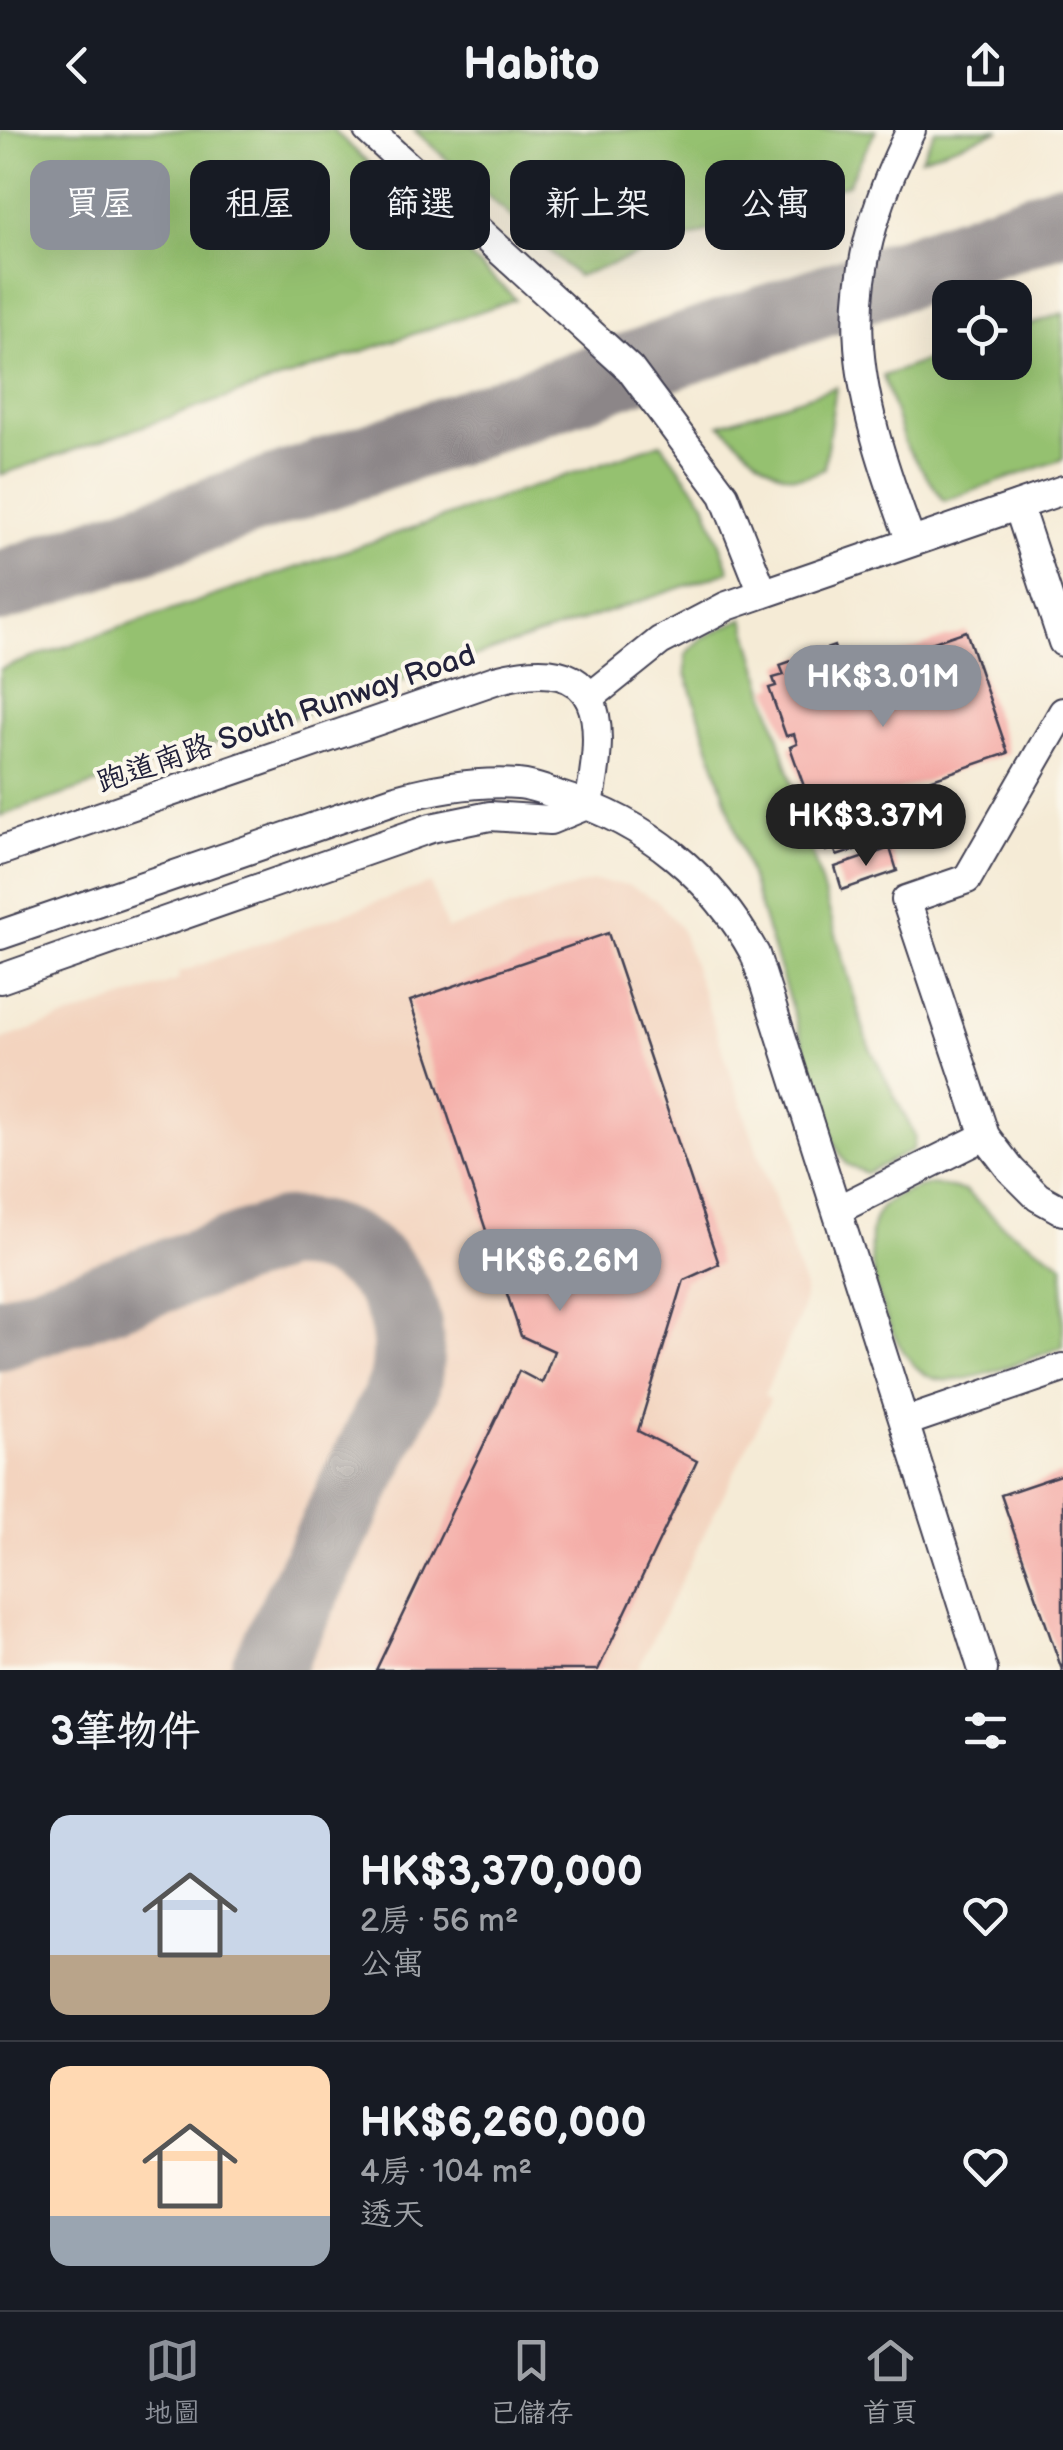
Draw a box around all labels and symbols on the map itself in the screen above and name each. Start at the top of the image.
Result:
street label: 跑道南路 South Runway Road [93,637,480,801]
pin: HK$3.01M [780,645,986,730]
pin: HK$3.37M [763,784,969,869]
pin: HK$6.26M [457,1229,663,1314]

